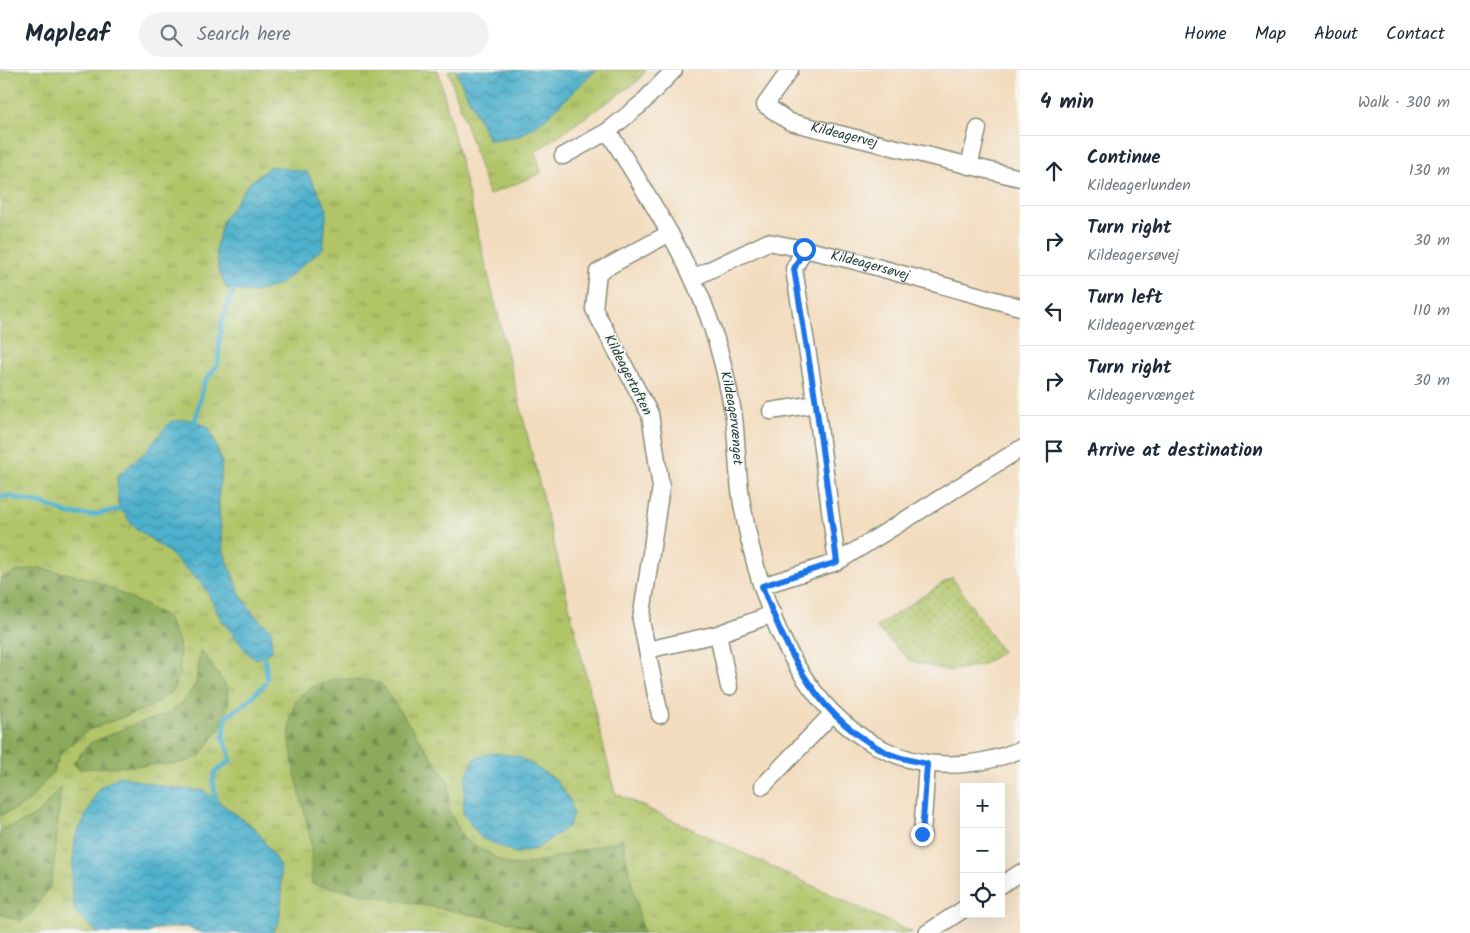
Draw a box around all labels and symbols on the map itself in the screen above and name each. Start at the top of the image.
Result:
street label: Kildeagervej [808,116,880,154]
route start [793,238,816,261]
street label: Kildeagersøvej [829,245,912,287]
street label: Kildeagertoften [598,330,658,420]
street label: Kildeagervænget [714,369,749,466]
route end [911,823,934,846]

